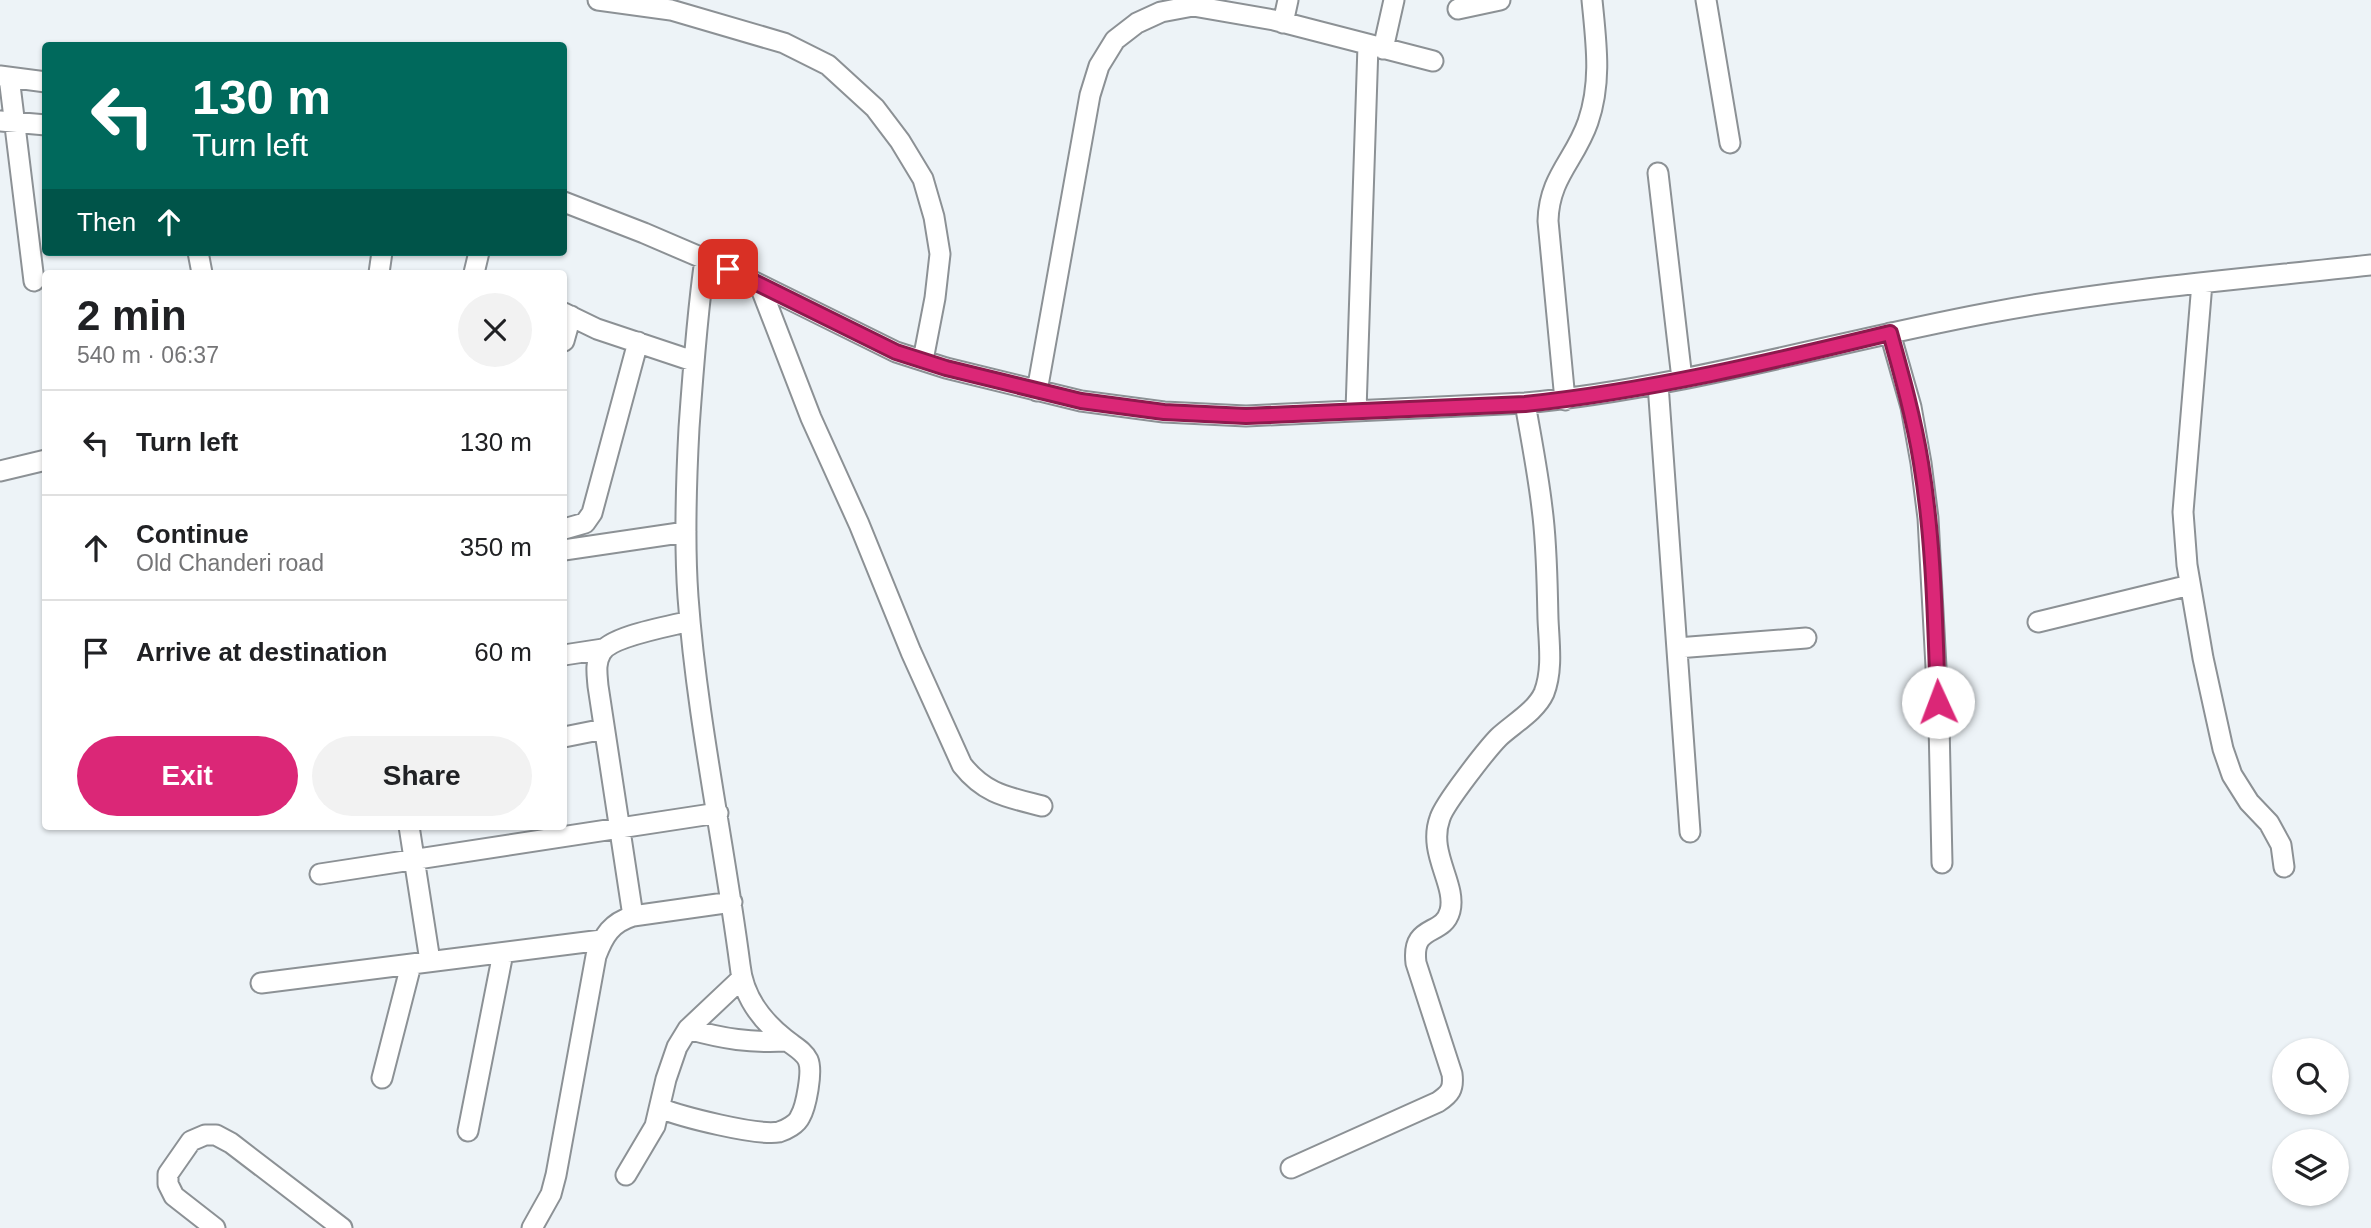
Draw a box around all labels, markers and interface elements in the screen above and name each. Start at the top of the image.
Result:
icon: left [77,70,168,161]
text: 130 m [192,70,331,124]
text: Turn left [192,127,308,163]
icon: ahead [150,203,188,241]
text: Then [77,207,136,237]
pin [698,239,758,299]
icon: arrive [709,250,747,288]
text: 2 min [77,292,187,339]
button: close [458,293,532,367]
text: 540 m · 06:37 [77,342,219,368]
icon: left [77,424,115,462]
text: Turn left [136,427,238,457]
text: 130 m [460,427,532,457]
text: Continue [136,519,249,549]
icon: ahead [77,529,115,567]
text: 350 m [460,532,532,562]
text: Old Chanderi road [136,550,324,576]
icon: arrive [77,634,115,672]
text: Arrive at destination [136,637,387,667]
text: 60 m [474,637,532,667]
position arrow [1901,665,1975,739]
button: Exit [77,736,298,816]
button: Share [312,736,532,816]
map controls [2272,1038,2349,1206]
button: search [2272,1038,2349,1115]
button: layers [2272,1129,2349,1206]

